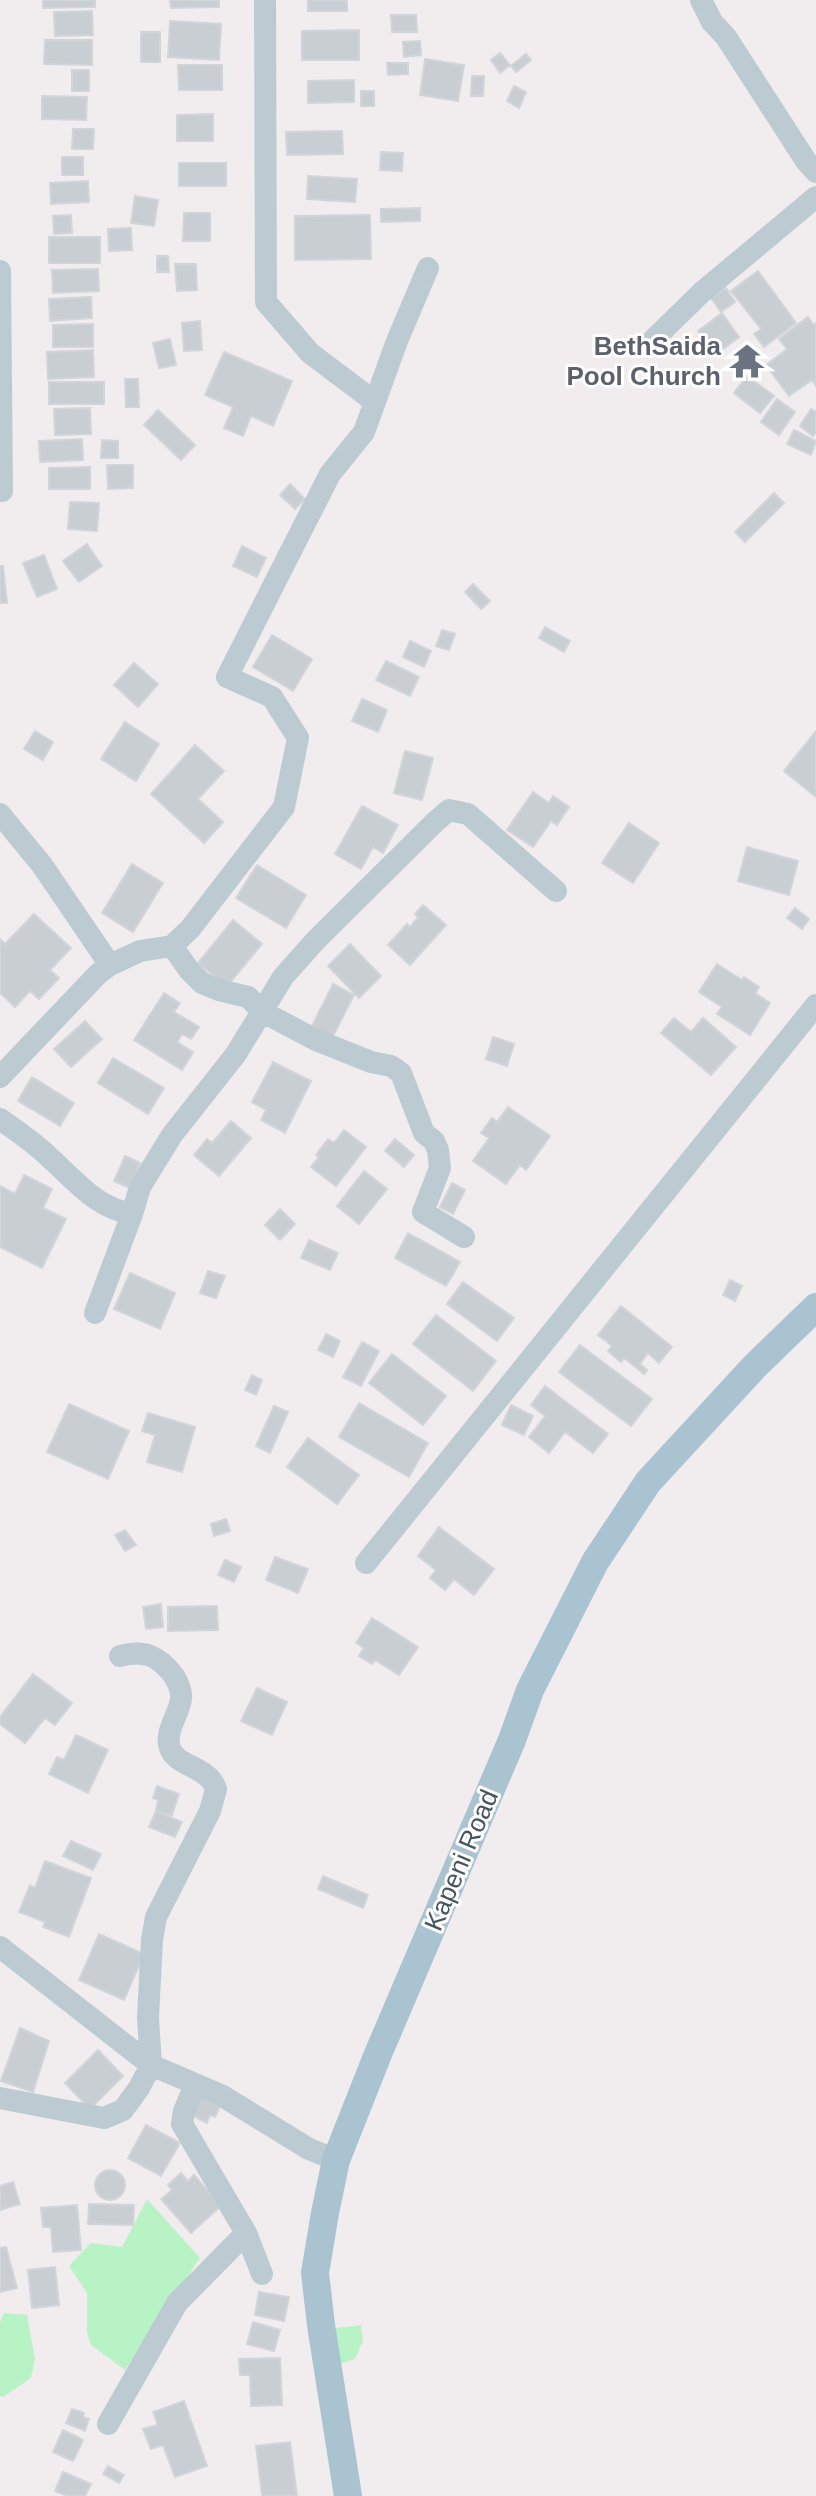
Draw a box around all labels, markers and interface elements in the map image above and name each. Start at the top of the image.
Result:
place label: BethSaida Pool Church [566,331,722,391]
temple icon: BethSaida Pool Church [728,342,766,380]
street label: Kapeni Road [418,1785,504,1935]

